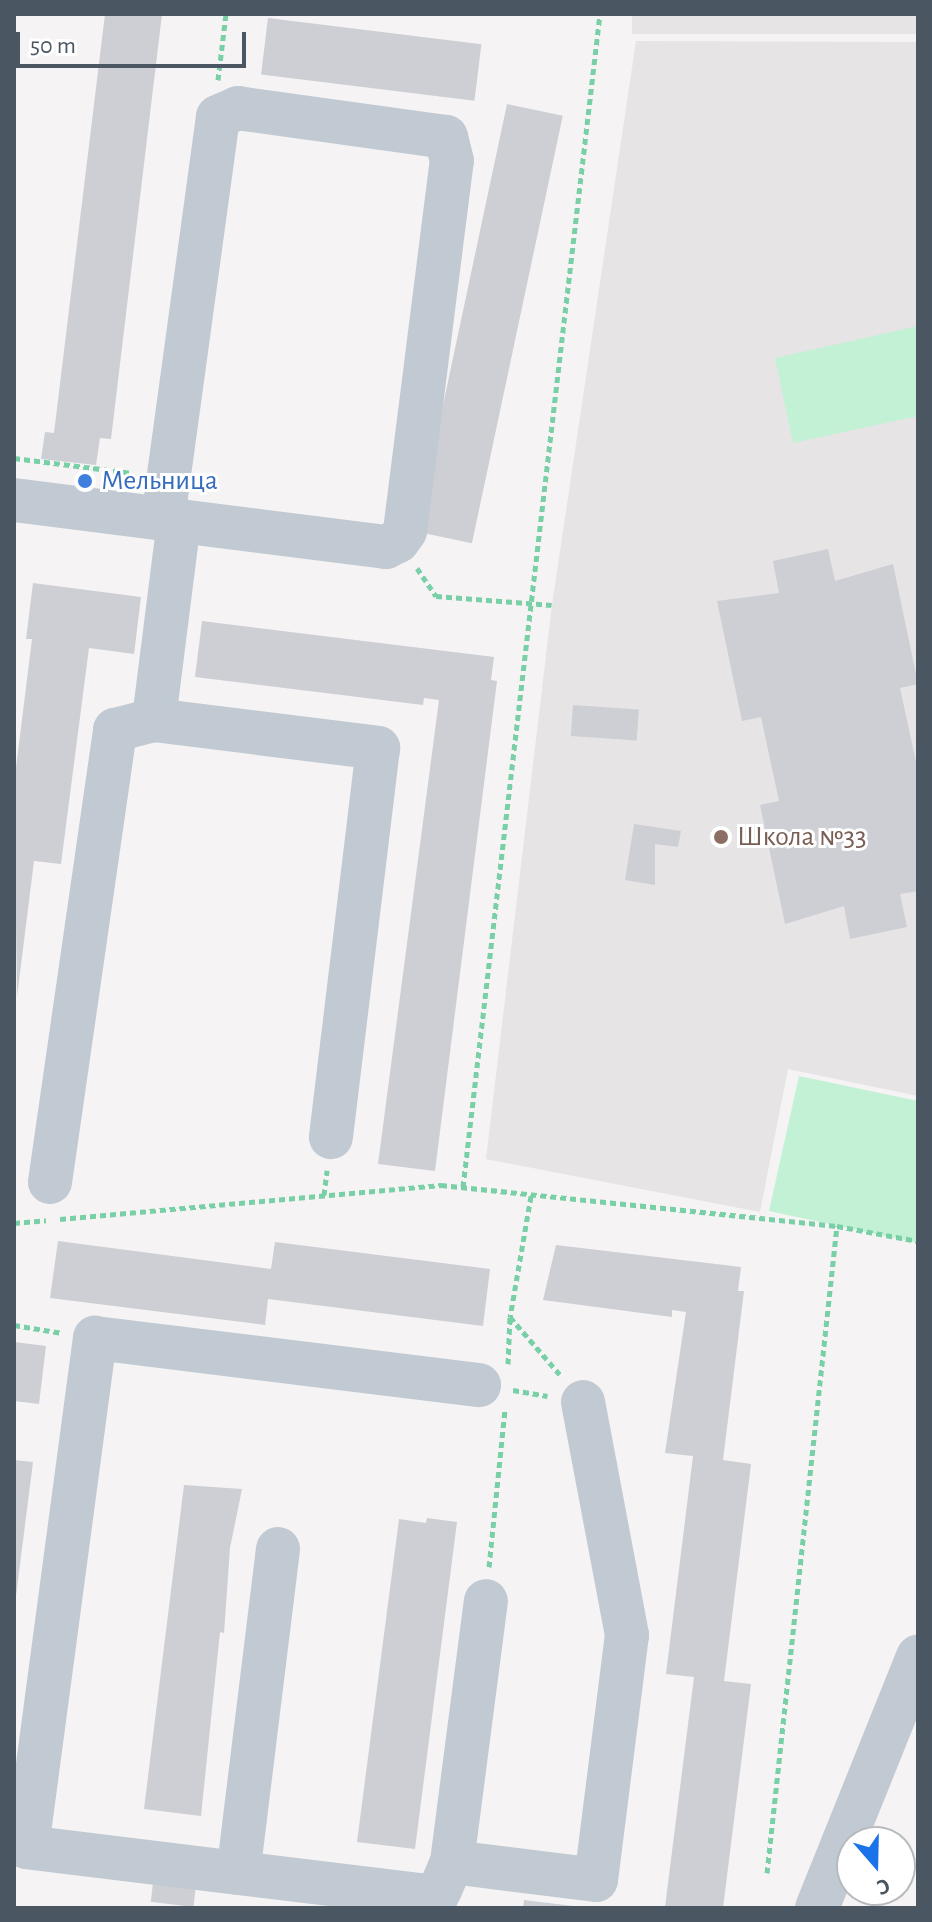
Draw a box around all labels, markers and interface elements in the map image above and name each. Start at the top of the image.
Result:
scale bar [20,16,250,66]
text: 50 m [30,34,76,58]
place label: Мельница [101,464,218,498]
marker: Мельница [76,472,94,490]
place label: Школа №33 [737,820,866,854]
marker: Школа №33 [712,828,730,846]
north arrow [836,1826,916,1906]
text: С [874,1874,893,1899]

